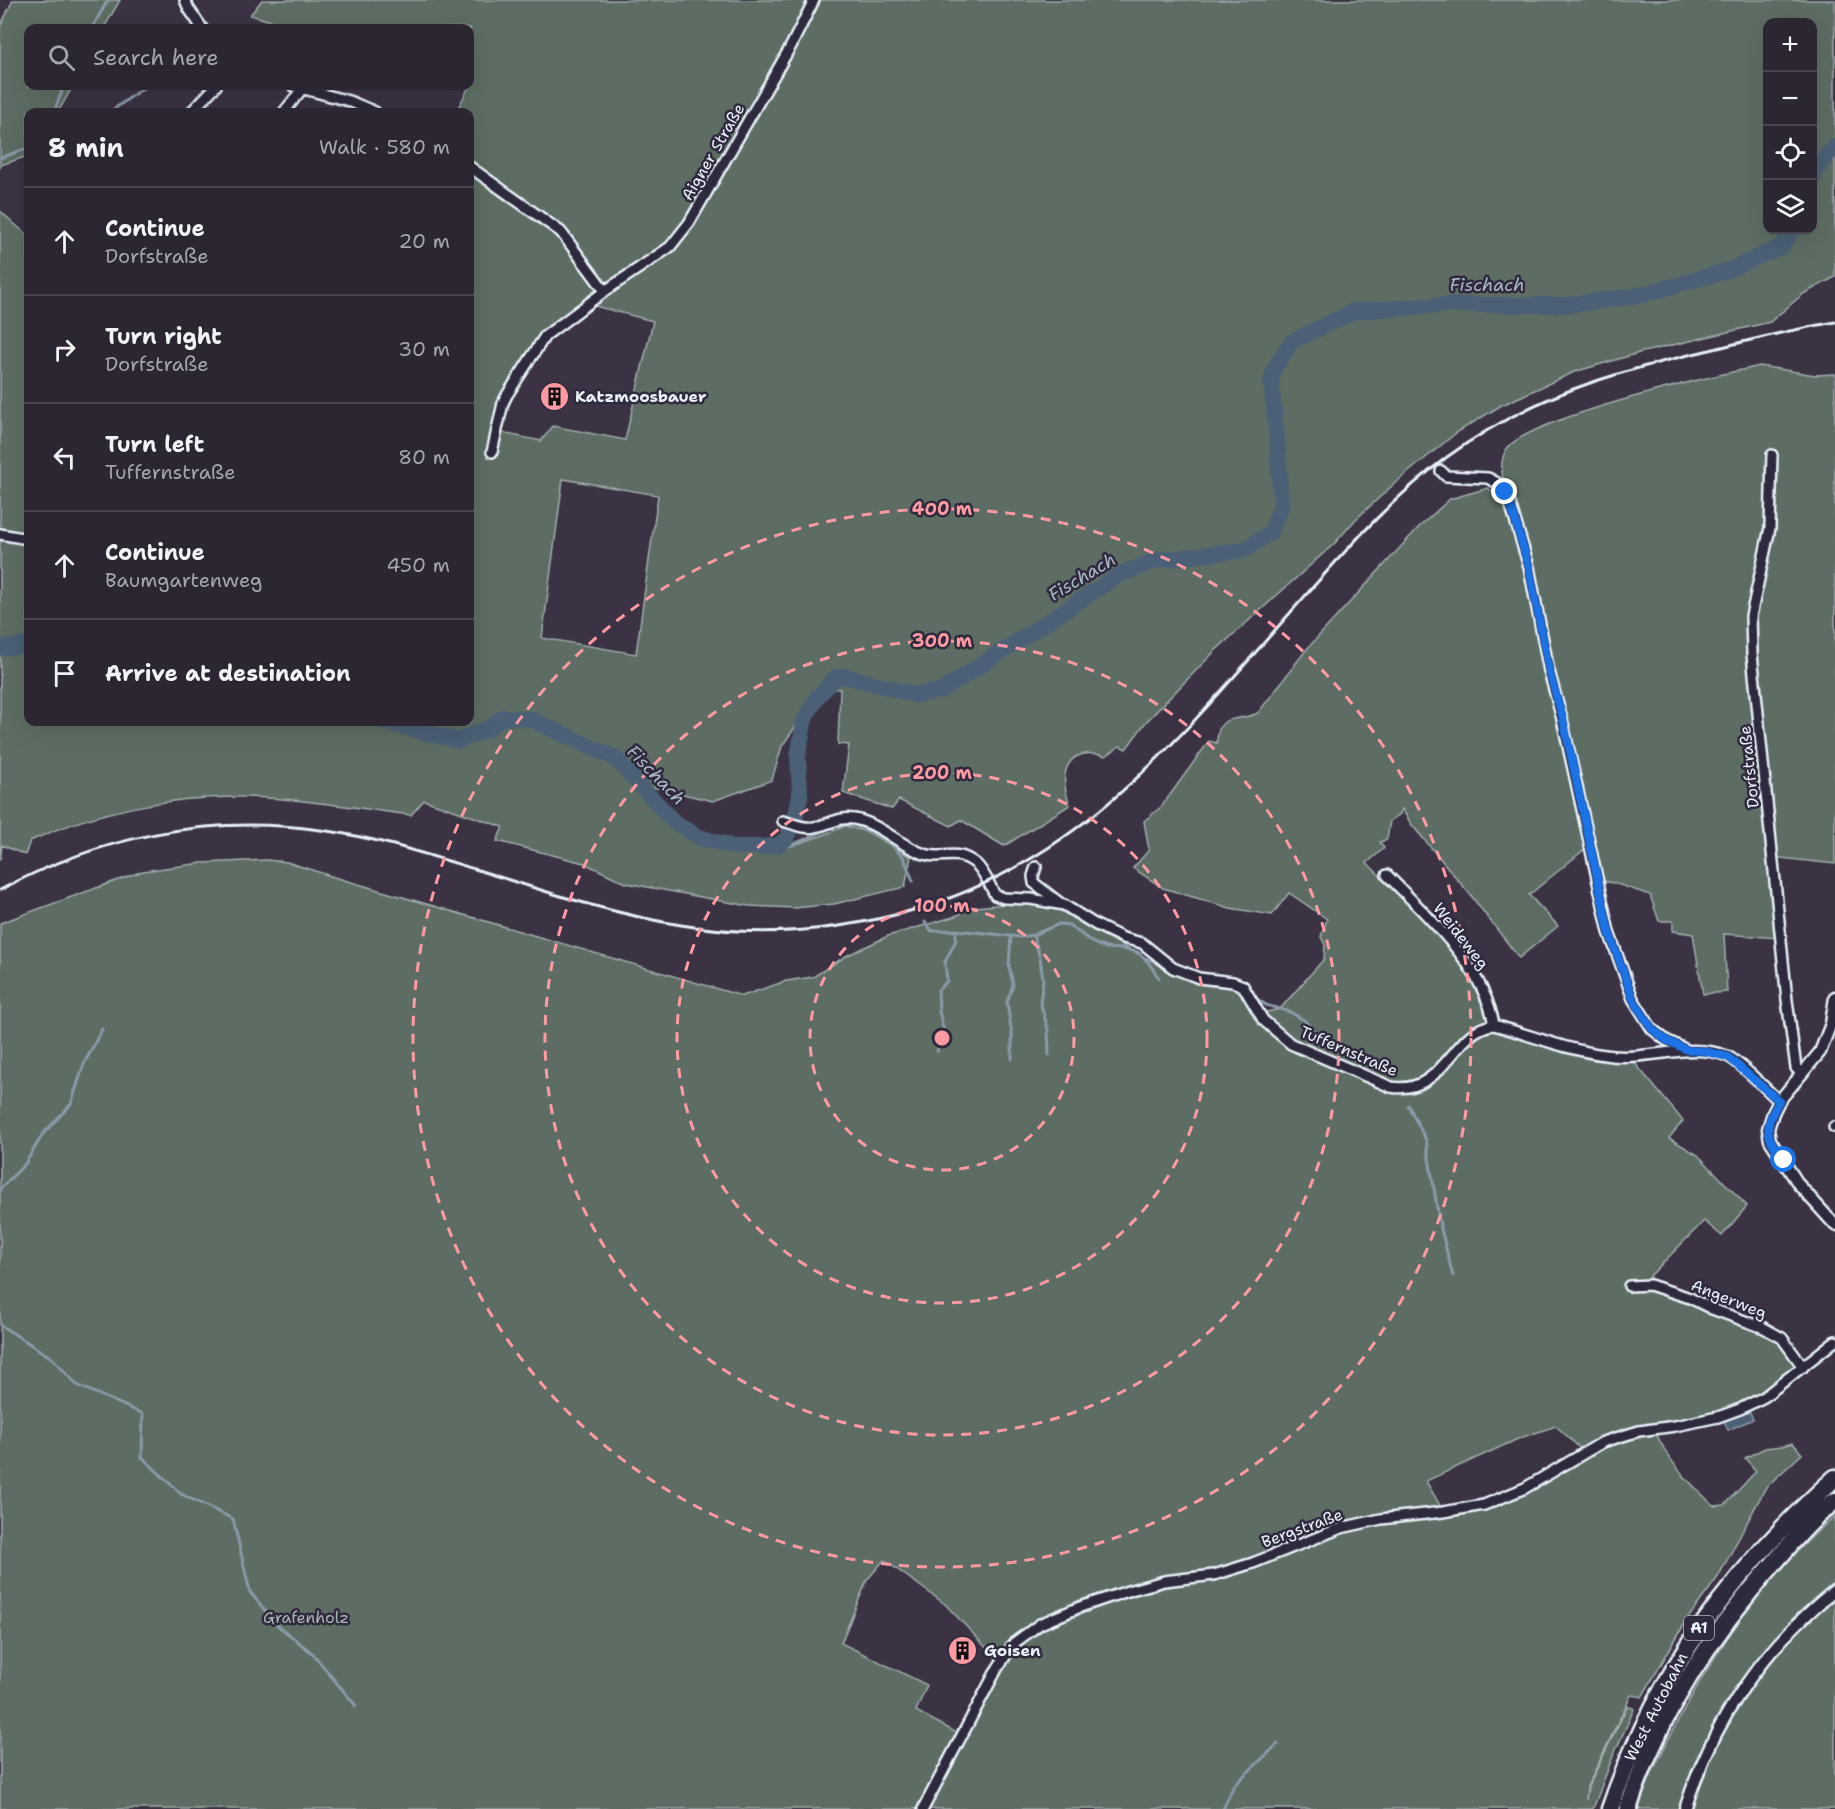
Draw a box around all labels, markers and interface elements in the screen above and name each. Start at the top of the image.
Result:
map controls [1763,18,1817,234]
button: + [1763,18,1817,72]
search box [24,24,474,90]
icon: search [45,41,78,74]
text: Search here [93,43,219,72]
button: − [1763,72,1817,126]
street label: Aigner Straße [677,100,749,204]
button: locate [1763,126,1817,180]
text: 8 min [48,130,124,165]
text: Walk · 580 m [319,134,450,160]
button: layers [1763,180,1817,234]
text: Continue [105,214,205,243]
icon: ahead [48,225,81,258]
text: 20 m [399,228,450,254]
text: Dorfstraße [105,243,209,269]
water label: Fischach [1450,273,1524,297]
text: Turn right [105,322,222,351]
icon: right [48,333,81,366]
text: 30 m [398,336,450,362]
text: Dorfstraße [105,351,209,377]
building icon: Katzmoosbauer [538,380,570,412]
place label: Katzmoosbauer [575,386,707,407]
text: Turn left [105,430,204,459]
icon: left [48,441,81,474]
text: 80 m [398,444,450,470]
text: Tuffernstraße [105,459,236,485]
route end [1491,478,1517,504]
text: 400 m [912,497,973,521]
text: Continue [105,538,205,567]
water label: Fischach [1044,547,1120,607]
icon: ahead [48,549,81,582]
text: 450 m [386,552,450,578]
text: Baumgartenweg [105,567,262,593]
text: 300 m [912,629,973,653]
icon: arrive [48,657,81,690]
text: Arrive at destination [105,659,351,688]
street label: Dorfstraße [1734,725,1764,809]
water label: Fischach [621,740,691,810]
text: 200 m [912,761,973,785]
text: 100 m [914,894,970,918]
street label: Weideweg [1428,898,1494,974]
street label: Tuffernstraße [1297,1021,1401,1081]
centre of rings [932,1028,952,1048]
route start [1770,1146,1796,1172]
street label: Angerweg [1688,1274,1770,1324]
street label: Bergstraße [1258,1504,1346,1552]
park label: Grafenholz [263,1607,349,1628]
road number: A1 [1684,1616,1714,1640]
building icon: Goisen [947,1634,979,1666]
place label: Goisen [984,1640,1041,1661]
street label: West Autobahn [1620,1649,1693,1765]

